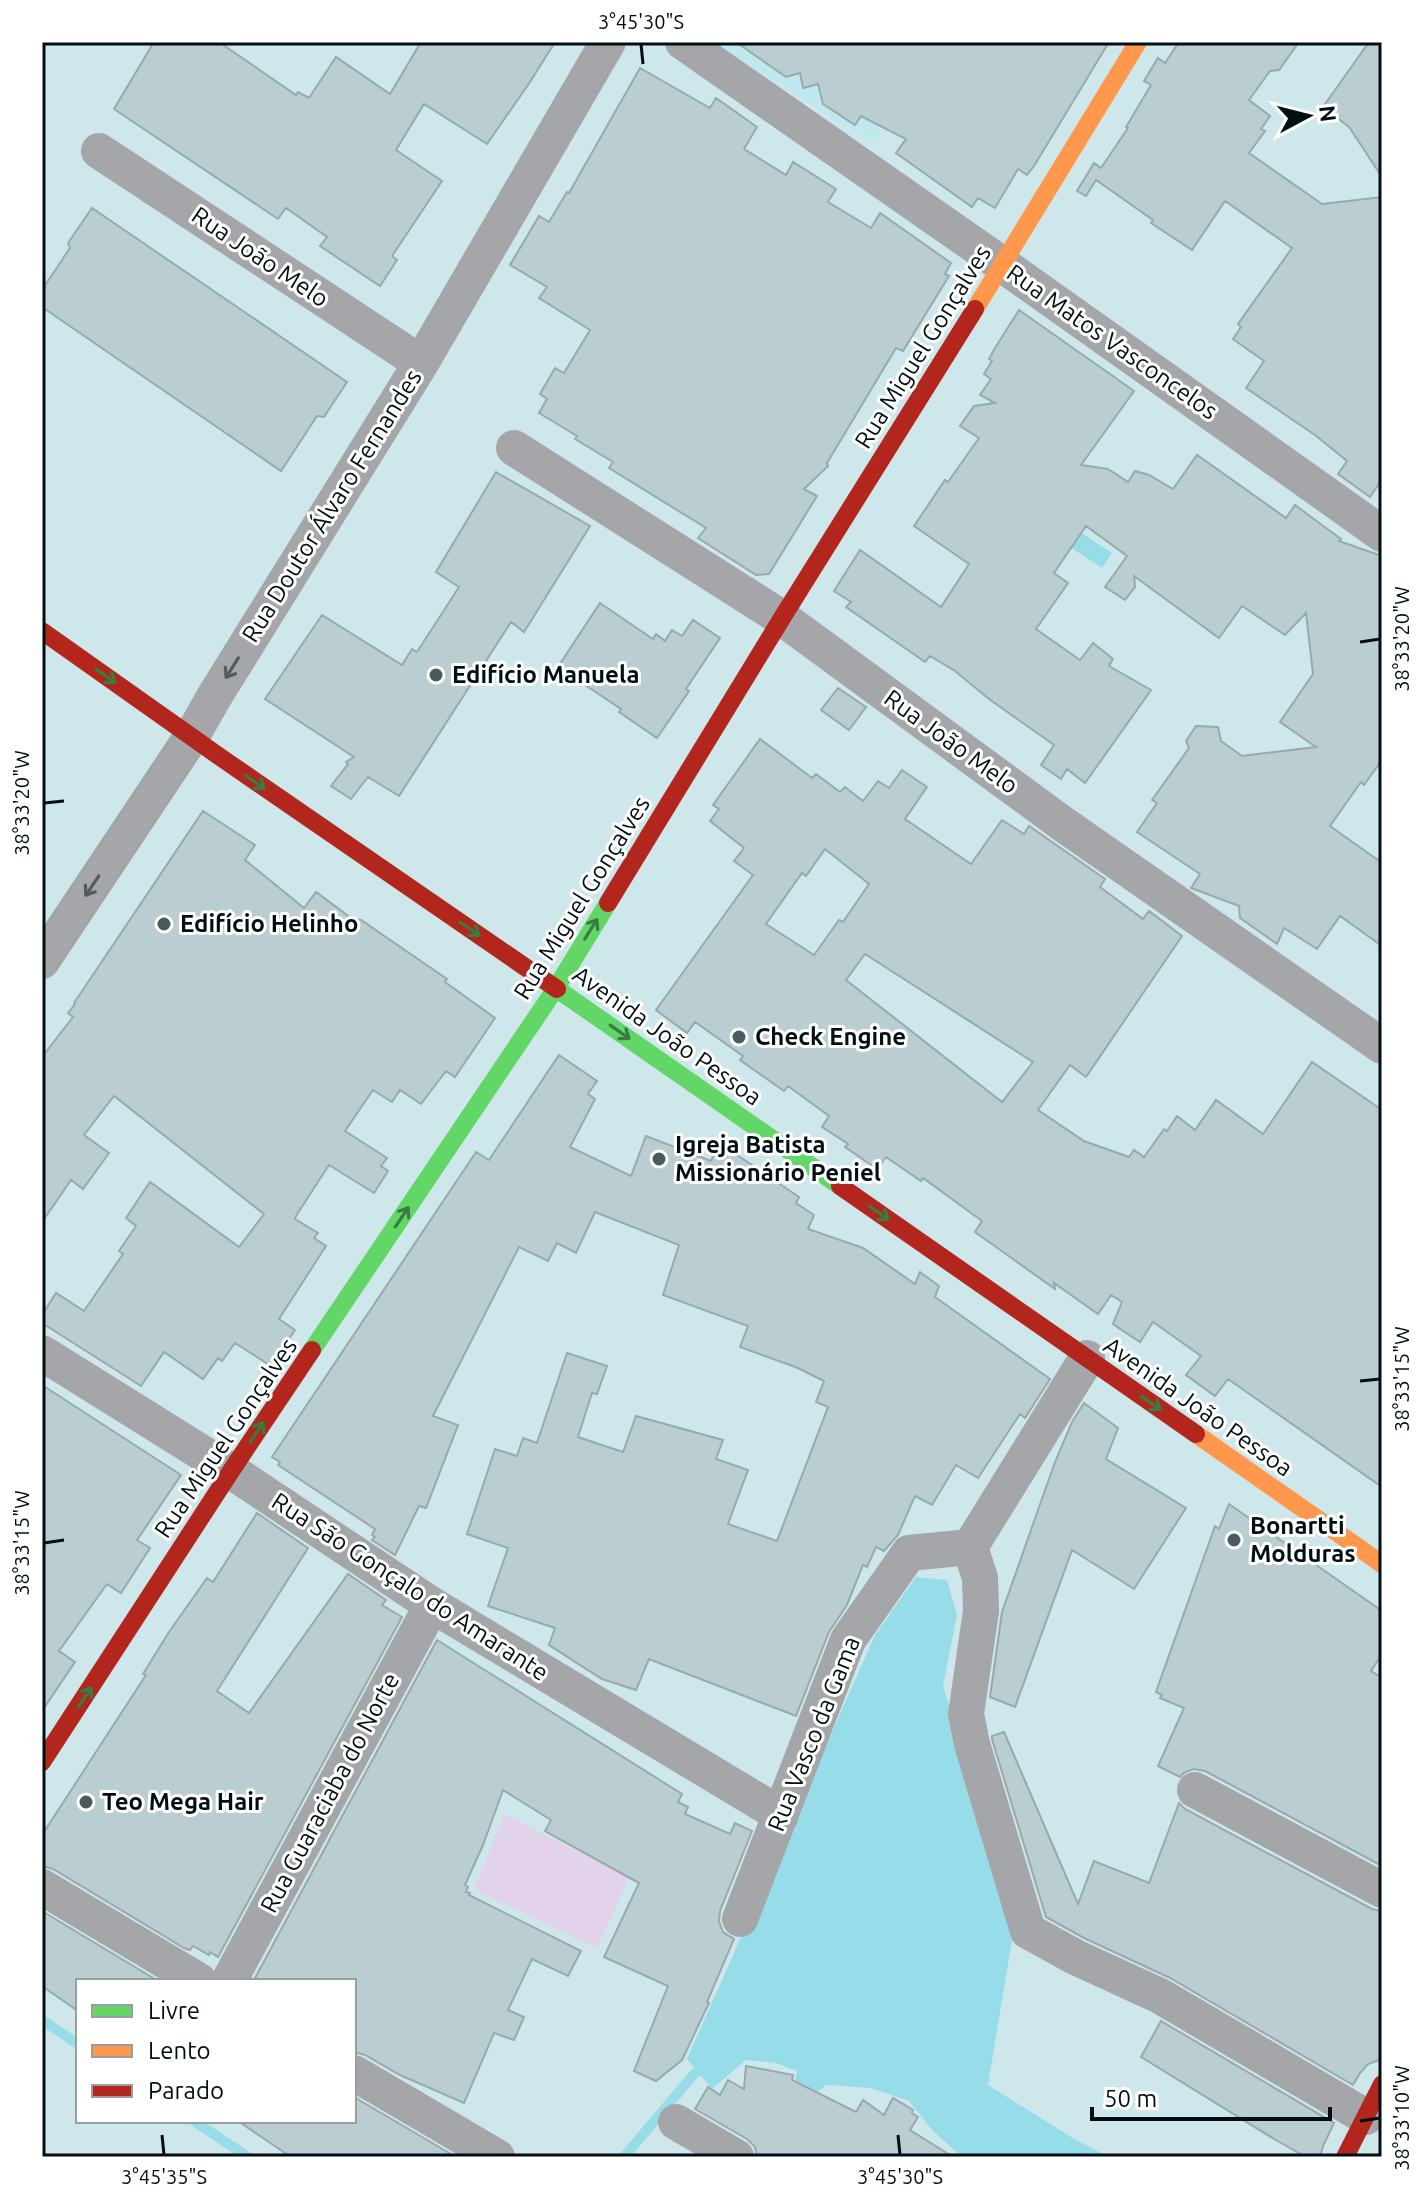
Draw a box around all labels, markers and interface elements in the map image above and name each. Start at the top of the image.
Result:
text: 3°45'30"S [598,10,684,33]
north arrow [1268,76,1348,156]
text: N [1315,104,1342,123]
street label: Rua João Melo [187,201,334,312]
street label: Rua Miguel Gonçalves [849,240,996,453]
street label: Rua Matos Vasconcelos [1002,259,1223,424]
street label: Rua Doutor Álvaro Fernandes [236,364,427,647]
text: 38°33'20"W [1390,586,1413,692]
one-way arrow [224,656,240,679]
place label: Edifício Manuela [452,661,640,688]
marker: Edifício Manuela [427,666,445,684]
one-way arrow [94,668,116,684]
street label: Rua João Melo [879,684,1023,799]
text: 38°33'20"W [10,750,33,856]
one-way arrow [244,774,266,790]
street label: Rua Miguel Gonçalves [508,791,655,1004]
one-way arrow [83,875,100,897]
place label: Edifício Helinho [180,910,358,937]
marker: Edifício Helinho [155,915,173,933]
one-way arrow [583,918,599,941]
one-way arrow [458,921,481,937]
street label: Avenida João Pessoa [568,960,767,1111]
place label: Check Engine [755,1023,906,1050]
one-way arrow [609,1024,631,1040]
marker: Check Engine [730,1028,748,1046]
place label: Igreja Batista Missionário Peniel [675,1131,881,1186]
marker: Igreja Batista Missionário Peniel [650,1150,668,1168]
one-way arrow [868,1205,890,1221]
one-way arrow [394,1206,411,1228]
text: 38°33'15"W [1390,1326,1413,1432]
street label: Avenida João Pessoa [1099,1331,1298,1482]
street label: Rua Miguel Gonçalves [149,1333,302,1542]
one-way arrow [1139,1395,1161,1411]
one-way arrow [249,1422,266,1444]
street label: Rua São Gonçalo do Amarante [267,1487,553,1686]
text: 38°33'15"W [10,1490,33,1596]
place label: Bonartti Molduras [1250,1512,1356,1567]
marker: Bonartti Molduras [1225,1531,1243,1549]
street label: Rua Vasco da Gama [762,1632,865,1835]
street label: Rua Guaraciaba do Norte [255,1668,404,1917]
one-way arrow [77,1686,93,1709]
place label: Teo Mega Hair [102,1788,264,1815]
marker: Teo Mega Hair [77,1793,95,1811]
legend [76,1979,356,2123]
text: Livre [148,1997,200,2024]
text: Lento [148,2037,211,2064]
text: 38°33'10"W [1390,2065,1413,2171]
scale bar [1092,2071,1330,2121]
text: Parado [148,2077,224,2104]
text: 50 m [1104,2085,1157,2112]
text: 3°45'35"S [121,2165,207,2188]
text: 3°45'30"S [857,2165,943,2188]

